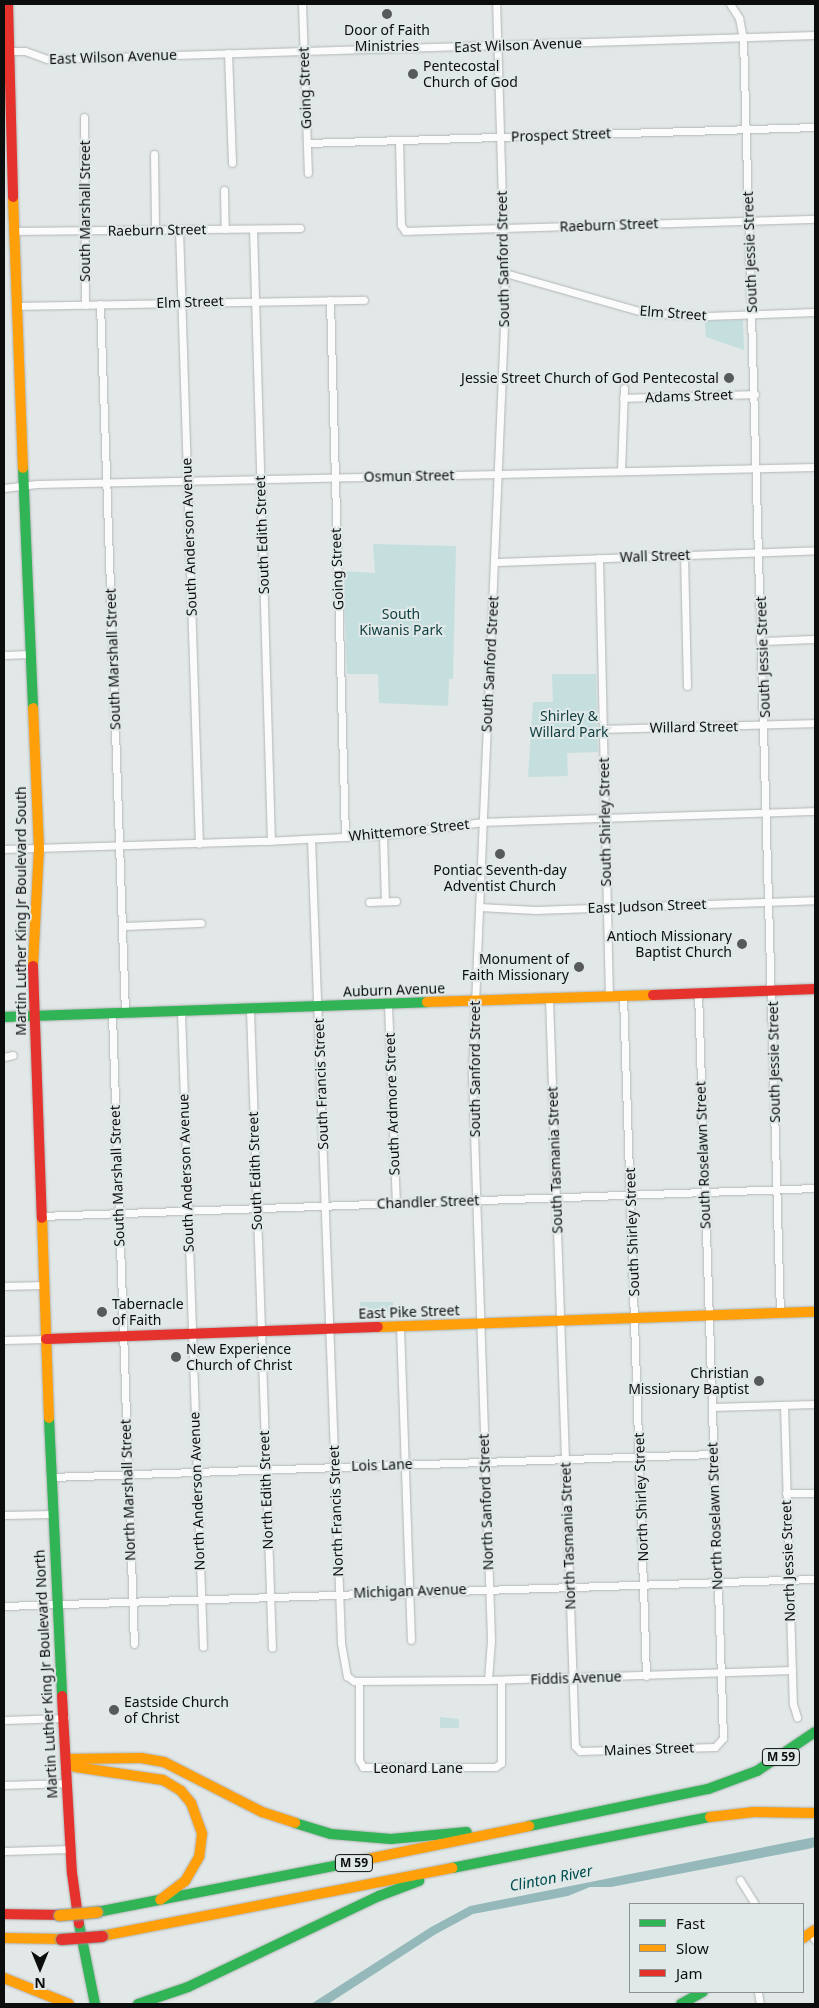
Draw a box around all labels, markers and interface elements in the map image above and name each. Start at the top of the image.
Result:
marker: Door of Faith Ministries [381,8,393,20]
place label: Door of Faith Ministries [344,22,430,54]
street label: East Wilson Avenue [454,34,582,56]
street label: East Wilson Avenue [49,46,177,68]
street label: Going Street [295,47,315,129]
place label: Pentecostal Church of God [423,58,518,90]
marker: Pentecostal Church of God [407,68,419,80]
street label: Prospect Street [511,125,611,145]
street label: South Marshall Street [77,140,93,282]
street label: South Sanford Street [493,191,513,327]
street label: South Jessie Street [739,191,761,313]
street label: Raeburn Street [559,215,659,235]
street label: Raeburn Street [107,221,207,239]
street label: Elm Street [156,292,224,312]
street label: Elm Street [639,302,707,324]
place label: Jessie Street Church of God Pentecostal [461,370,719,386]
marker: Jessie Street Church of God Pentecostal [723,372,735,384]
street label: Adams Street [645,386,733,406]
street label: South Anderson Avenue [178,457,200,617]
street label: Osmun Street [363,467,455,485]
street label: South Edith Street [252,475,272,595]
street label: Going Street [327,528,347,610]
street label: Wall Street [619,546,691,566]
street label: South Marshall Street [102,588,124,730]
street label: South Sanford Street [478,595,502,733]
street label: South Jessie Street [752,596,774,718]
park label: South Kiwanis Park [359,606,443,638]
park label: Shirley & Willard Park [529,708,609,740]
street label: Willard Street [650,718,738,736]
street label: South Shirley Street [595,757,615,887]
street label: Martin Luther King Jr Boulevard South [13,786,29,1036]
street label: Whittemore Street [348,815,470,845]
marker: Pontiac Seventh-day Adventist Church [494,848,506,860]
place label: Pontiac Seventh-day Adventist Church [433,862,567,894]
street label: East Judson Street [587,896,707,916]
place label: Antioch Missionary Baptist Church [607,928,732,960]
marker: Antioch Missionary Baptist Church [736,938,748,950]
place label: Monument of Faith Missionary [462,951,569,984]
marker: Monument of Faith Missionary [573,961,585,973]
street label: Auburn Avenue [343,980,445,1000]
street label: South Sanford Street [467,1001,483,1137]
street label: South Jessie Street [765,1001,783,1123]
street label: South Francis Street [310,1018,332,1150]
street label: South Ardmore Street [381,1032,403,1176]
street label: South Roselawn Street [692,1081,714,1229]
street label: South Tasmania Street [544,1086,566,1234]
street label: South Anderson Avenue [175,1093,197,1253]
street label: South Marshall Street [106,1105,128,1247]
street label: South Edith Street [245,1111,265,1231]
street label: South Shirley Street [621,1167,643,1297]
street label: Chandler Street [376,1192,480,1212]
place label: Tabernacle of Faith [112,1296,184,1328]
street label: East Pike Street [358,1302,460,1322]
marker: Tabernacle of Faith [96,1306,108,1318]
place label: New Experience Church of Christ [186,1341,292,1374]
marker: New Experience Church of Christ [170,1351,182,1363]
place label: Christian Missionary Baptist [628,1365,749,1398]
marker: Christian Missionary Baptist [753,1375,765,1387]
street label: North Anderson Avenue [186,1411,208,1571]
street label: North Marshall Street [117,1419,139,1561]
street label: North Edith Street [256,1430,276,1550]
street label: North Shirley Street [630,1432,652,1562]
street label: North Sanford Street [475,1433,497,1571]
street label: North Roselawn Street [704,1442,726,1590]
street label: North Francis Street [325,1445,347,1577]
street label: Lois Lane [351,1456,413,1474]
street label: North Tasmania Street [557,1462,579,1610]
street label: North Jessie Street [777,1500,799,1622]
street label: Martin Luther King Jr Boulevard North [31,1549,61,1799]
street label: Michigan Avenue [353,1581,467,1601]
street label: Fiddis Avenue [530,1668,622,1688]
place label: Eastside Church of Christ [124,1694,229,1726]
marker: Eastside Church of Christ [108,1704,120,1716]
street label: Maines Street [604,1739,694,1759]
road number: M 59 [761,1748,801,1766]
street label: Leonard Lane [373,1760,463,1776]
road number: M 59 [334,1854,374,1872]
water label: Clinton River [508,1861,594,1895]
legend [629,1903,804,1993]
text: Fast [676,1913,705,1933]
text: Slow [676,1938,709,1958]
north arrow [15,1943,65,1993]
text: Jam [676,1963,703,1983]
text: N [34,1974,46,1993]

